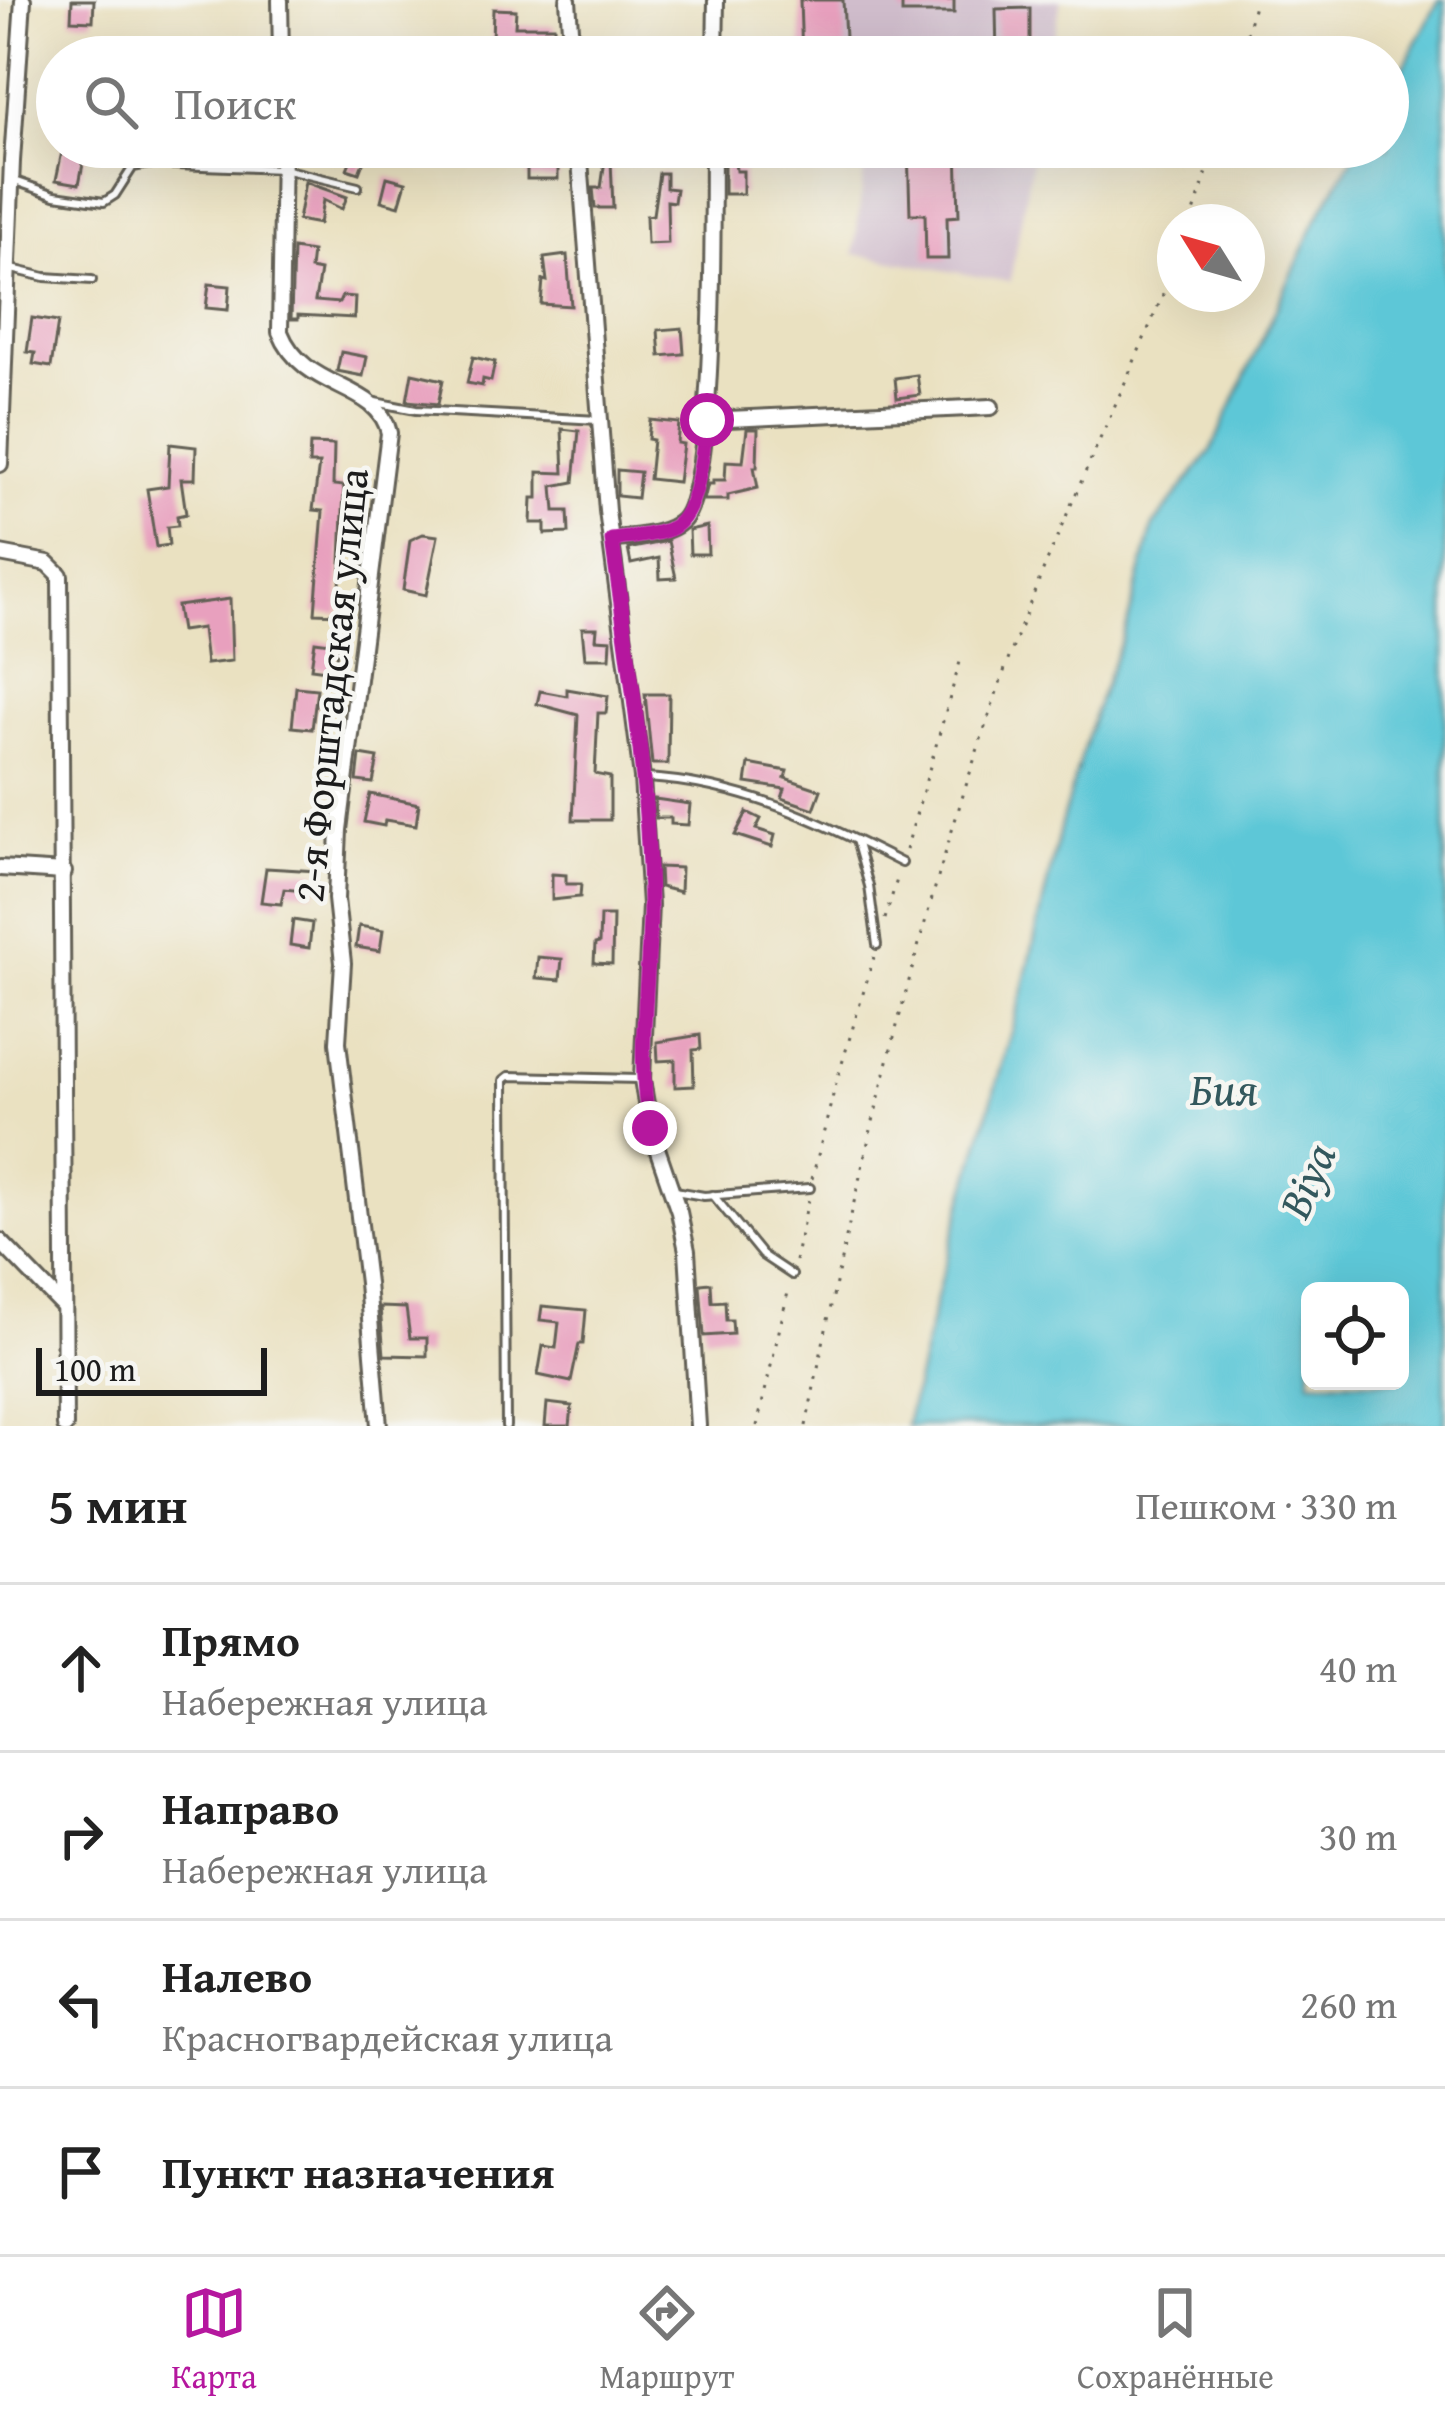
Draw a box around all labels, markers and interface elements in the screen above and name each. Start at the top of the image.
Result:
search box [36,36,1409,168]
icon: search [78,69,144,135]
text: Поиск [174,70,296,135]
north arrow [1157,204,1265,312]
route start [680,393,734,447]
street label: 2-я Форштадская улица [277,465,383,905]
water label: Бия [1190,1056,1258,1121]
route end [623,1101,677,1155]
water label: Biya [1261,1132,1351,1229]
map controls [1301,1282,1409,1390]
button: locate [1301,1282,1409,1390]
scale bar [36,1342,267,1395]
text: 100 m [54,1345,136,1393]
text: 5 мин [48,1467,187,1542]
text: Пешком · 330 m [1135,1476,1397,1533]
text: Прямо [162,1607,300,1672]
icon: ahead [48,1635,114,1701]
text: 40 m [1319,1639,1397,1696]
text: Набережная улица [162,1672,487,1729]
text: Направо [162,1775,339,1840]
icon: right [48,1803,114,1869]
text: 30 m [1319,1807,1397,1864]
text: Набережная улица [162,1840,487,1897]
text: Налево [162,1943,312,2008]
icon: left [48,1971,114,2037]
text: 260 m [1300,1975,1397,2032]
text: Красногвардейская улица [162,2008,613,2065]
icon: arrive [48,2139,114,2205]
text: Пункт назначения [162,2139,555,2204]
tab: Карта [171,2280,257,2400]
tab: Маршрут [599,2280,734,2400]
tab: Сохранённые [1077,2280,1274,2400]

